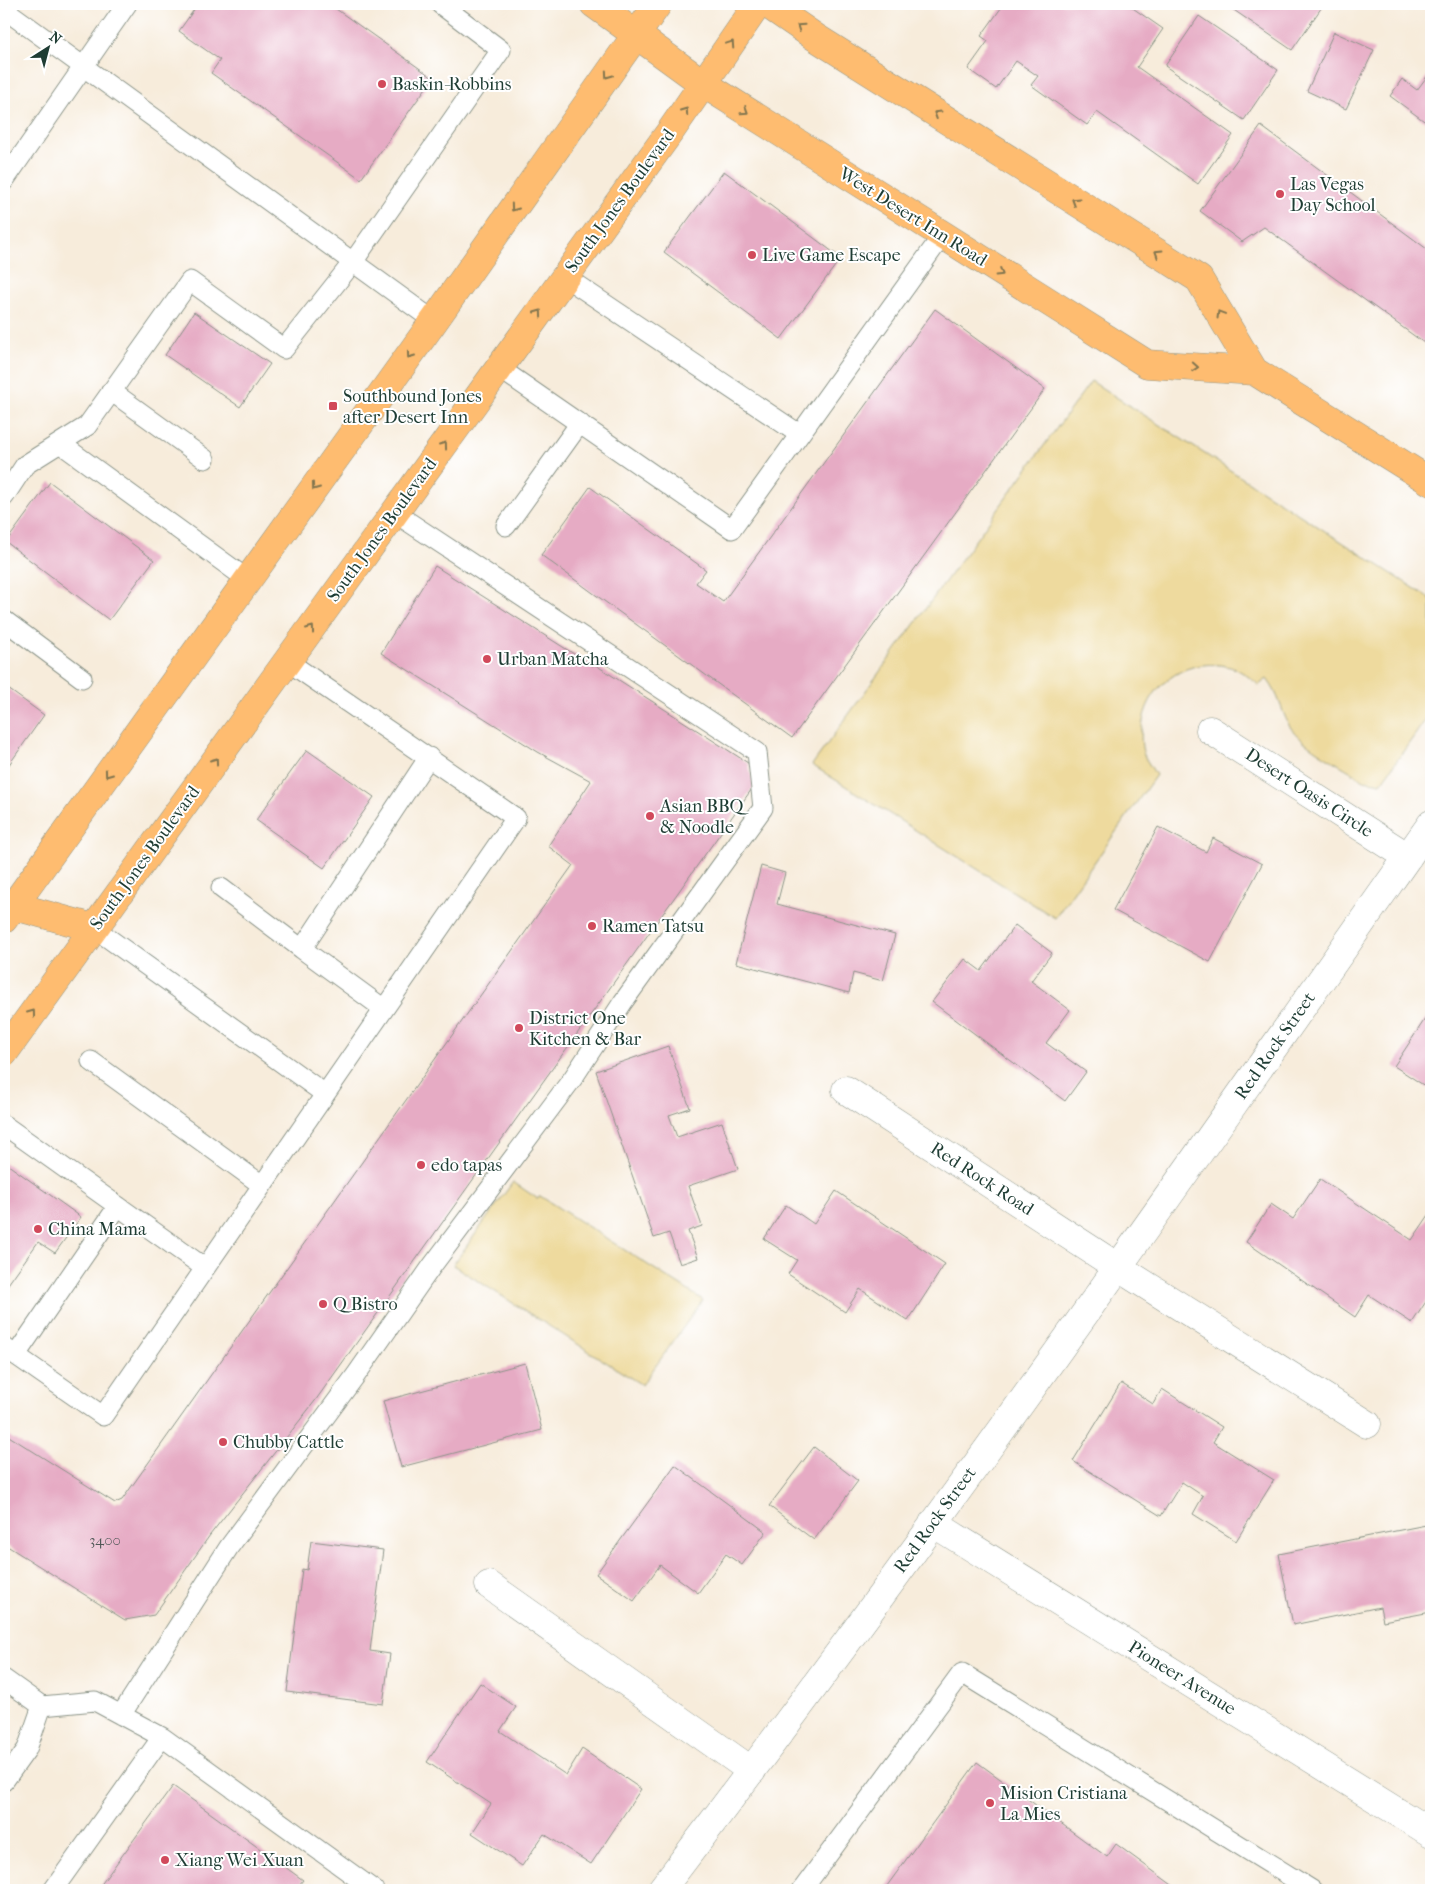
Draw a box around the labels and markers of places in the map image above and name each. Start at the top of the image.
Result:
place label: Baskin-Robbins [392,74,512,95]
marker: Baskin-Robbins [376,78,388,90]
place label: Las Vegas Day School [1290,174,1376,216]
marker: Las Vegas Day School [1274,188,1286,200]
place label: Live Game Escape [762,245,901,266]
marker: Live Game Escape [746,249,758,261]
place label: Southbound Jones after Desert Inn [343,386,482,428]
marker: Southbound Jones after Desert Inn [327,400,339,412]
place label: Urban Matcha [497,649,609,670]
marker: Urban Matcha [481,653,493,665]
place label: Asian BBQ & Noodle [659,796,750,838]
marker: Asian BBQ & Noodle [644,810,656,822]
place label: Ramen Tatsu [602,916,704,937]
marker: Ramen Tatsu [586,920,598,932]
place label: District One Kitchen & Bar [529,1008,641,1050]
marker: District One Kitchen & Bar [513,1022,525,1034]
place label: edo tapas [431,1155,503,1176]
marker: edo tapas [415,1159,427,1171]
place label: China Mama [48,1219,147,1240]
marker: China Mama [32,1223,44,1235]
place label: Q Bistro [333,1294,398,1315]
marker: Q Bistro [317,1298,329,1310]
place label: Chubby Cattle [233,1432,344,1453]
marker: Chubby Cattle [217,1436,229,1448]
place label: Mision Cristiana La Mies [1000,1783,1128,1825]
marker: Mision Cristiana La Mies [984,1797,996,1809]
place label: Xiang Wei Xuan [175,1850,304,1871]
marker: Xiang Wei Xuan [159,1854,171,1866]

